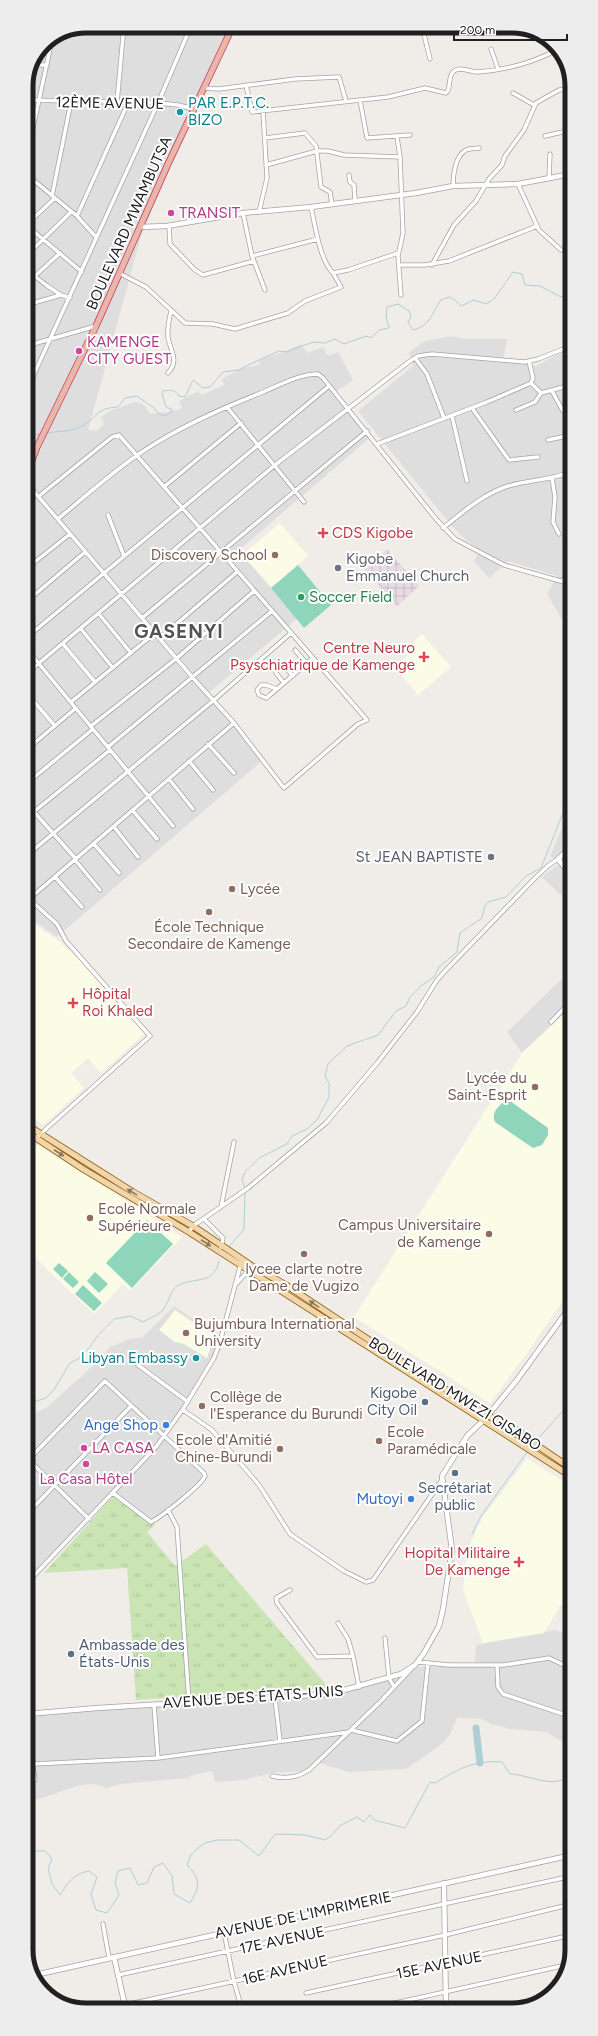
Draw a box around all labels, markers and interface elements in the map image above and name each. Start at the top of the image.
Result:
scale bar [454,16,567,42]
text: 200 m [460,23,495,37]
street label: 12ÈME AVENUE [56,93,164,113]
place label: PAR E.P.T.C. BIZO [188,94,269,129]
marker: PAR E.P.T.C. BIZO [175,107,185,117]
street label: BOULEVARD MWAMBUTSA [83,133,175,313]
place label: TRANSIT [179,204,241,222]
marker: TRANSIT [166,208,176,218]
place label: KAMENGE CITY GUEST [87,333,172,368]
marker: KAMENGE CITY GUEST [74,346,84,356]
place label: CDS Kigobe [332,524,413,542]
marker: CDS Kigobe [317,527,329,539]
place label: Discovery School [151,546,267,564]
marker: Discovery School [270,550,280,560]
place label: Kigobe Emmanuel Church [346,550,469,585]
marker: Kigobe Emmanuel Church [333,563,343,573]
place label: Soccer Field [309,588,392,606]
marker: Soccer Field [296,592,306,602]
district label: GASENYI [134,620,224,643]
place label: Centre Neuro Psyschiatrique de Kamenge [230,639,415,674]
marker: Centre Neuro Psyschiatrique de Kamenge [418,651,430,663]
place label: St JEAN BAPTISTE [356,848,483,866]
marker: St JEAN BAPTISTE [486,852,496,862]
place label: Lycée [240,880,280,898]
marker: Lycée [227,884,237,894]
marker: École Technique Secondaire de Kamenge [204,907,214,917]
place label: École Technique Secondaire de Kamenge [127,918,291,953]
place label: Hôpital Roi Khaled [82,985,153,1020]
marker: Hôpital Roi Khaled [67,997,79,1009]
place label: Lycée du Saint-Esprit [447,1069,527,1104]
marker: Lycée du Saint-Esprit [530,1082,540,1092]
one-way arrow [53,1150,65,1157]
one-way arrow [126,1188,138,1195]
place label: Ecole Normale Supérieure [98,1200,196,1235]
marker: Ecole Normale Supérieure [85,1213,95,1223]
place label: Campus Universitaire de Kamenge [338,1216,481,1251]
marker: Campus Universitaire de Kamenge [484,1229,494,1239]
one-way arrow [201,1239,211,1247]
marker: lycee clarte notre Dame de Vugizo [299,1249,309,1259]
place label: lycee clarte notre Dame de Vugizo [246,1260,362,1295]
one-way arrow [309,1300,320,1308]
place label: Bujumbura International University [194,1315,355,1350]
marker: Bujumbura International University [181,1328,191,1338]
street label: BOULEVARD MWEZI GISABO [365,1333,545,1455]
place label: Libyan Embassy [81,1349,188,1367]
marker: Libyan Embassy [191,1353,201,1363]
place label: Kigobe City Oil [367,1384,417,1419]
place label: Collège de l'Esperance du Burundi [210,1388,363,1423]
marker: Kigobe City Oil [420,1397,430,1407]
marker: Collège de l'Esperance du Burundi [197,1401,207,1411]
place label: Ange Shop [84,1416,158,1434]
marker: Ange Shop [161,1420,171,1430]
place label: Ecole Paramédicale [387,1423,476,1458]
place label: Ecole d'Amitié Chine-Burundi [175,1431,272,1466]
marker: Ecole Paramédicale [374,1436,384,1446]
place label: LA CASA [92,1439,154,1457]
marker: LA CASA [79,1443,89,1453]
marker: Ecole d'Amitié Chine-Burundi [275,1444,285,1454]
marker: La Casa Hôtel [81,1459,91,1469]
marker: Secrétariat public [450,1468,460,1478]
place label: La Casa Hôtel [39,1470,133,1488]
place label: Secrétariat public [418,1479,492,1514]
place label: Mutoyi [356,1490,403,1508]
marker: Mutoyi [406,1494,416,1504]
place label: Hopital Militaire De Kamenge [404,1544,510,1579]
marker: Hopital Militaire De Kamenge [513,1556,525,1568]
place label: Ambassade des États-Unis [79,1636,185,1671]
marker: Ambassade des États-Unis [66,1649,76,1659]
street label: AVENUE DES ÉTATS-UNIS [162,1682,344,1712]
street label: AVENUE DE L'IMPRIMERIE [213,1887,393,1943]
street label: 17E AVENUE [238,1922,326,1958]
street label: 15E AVENUE [394,1947,484,1983]
street label: 16E AVENUE [241,1951,329,1989]

